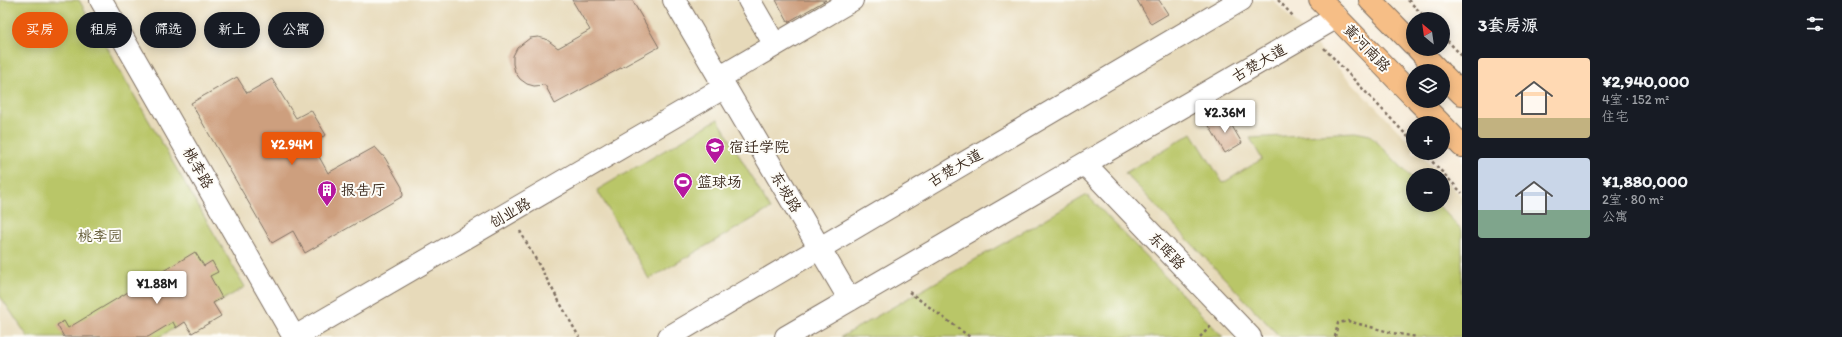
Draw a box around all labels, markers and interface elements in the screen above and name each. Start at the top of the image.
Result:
chip: 买房 [12,12,68,48]
chip: 租房 [76,12,132,48]
chip: 筛选 [140,12,196,48]
chip: 新上 [204,12,260,48]
chip: 公寓 [268,12,324,48]
north arrow [1406,12,1450,56]
map controls [1406,12,1450,212]
icon: filters [1804,13,1826,35]
text: 3套房源 [1478,15,1538,35]
street label: 黄河南路 [1340,20,1394,76]
street label: 古楚大道 [1229,40,1289,86]
button: layers [1406,64,1450,108]
text: ¥2,940,000 [1602,71,1690,91]
icon: home [1510,74,1558,122]
text: 4室 · 152 m² [1602,92,1669,107]
pin: ¥2.36M [1192,100,1258,134]
text: ¥2.36M [1204,105,1246,120]
text: 住宅 [1602,109,1628,124]
button: + [1406,116,1450,160]
pin: ¥2.94M [259,132,325,166]
school or university icon: 宿迁学院 [704,136,726,164]
text: ¥2.94M [271,137,313,152]
place label: 宿迁学院 [729,138,789,156]
street label: 桃李路 [179,144,217,192]
street label: 古楚大道 [925,145,985,191]
street label: 东坡路 [767,168,805,216]
button: − [1406,168,1450,212]
sports icon: 篮球场 [672,171,694,199]
text: ¥1,880,000 [1602,171,1688,191]
place label: 篮球场 [697,173,742,191]
icon: home [1510,174,1558,222]
building icon: 报告厅 [316,179,338,207]
place label: 报告厅 [341,181,386,199]
text: 2室 · 80 m² [1602,192,1664,207]
street label: 创业路 [486,194,534,232]
text: 公寓 [1602,209,1628,224]
park label: 桃李园 [77,227,123,245]
street label: 东晖路 [1145,229,1189,273]
pin: ¥1.88M [124,271,190,305]
text: ¥1.88M [137,276,177,291]

